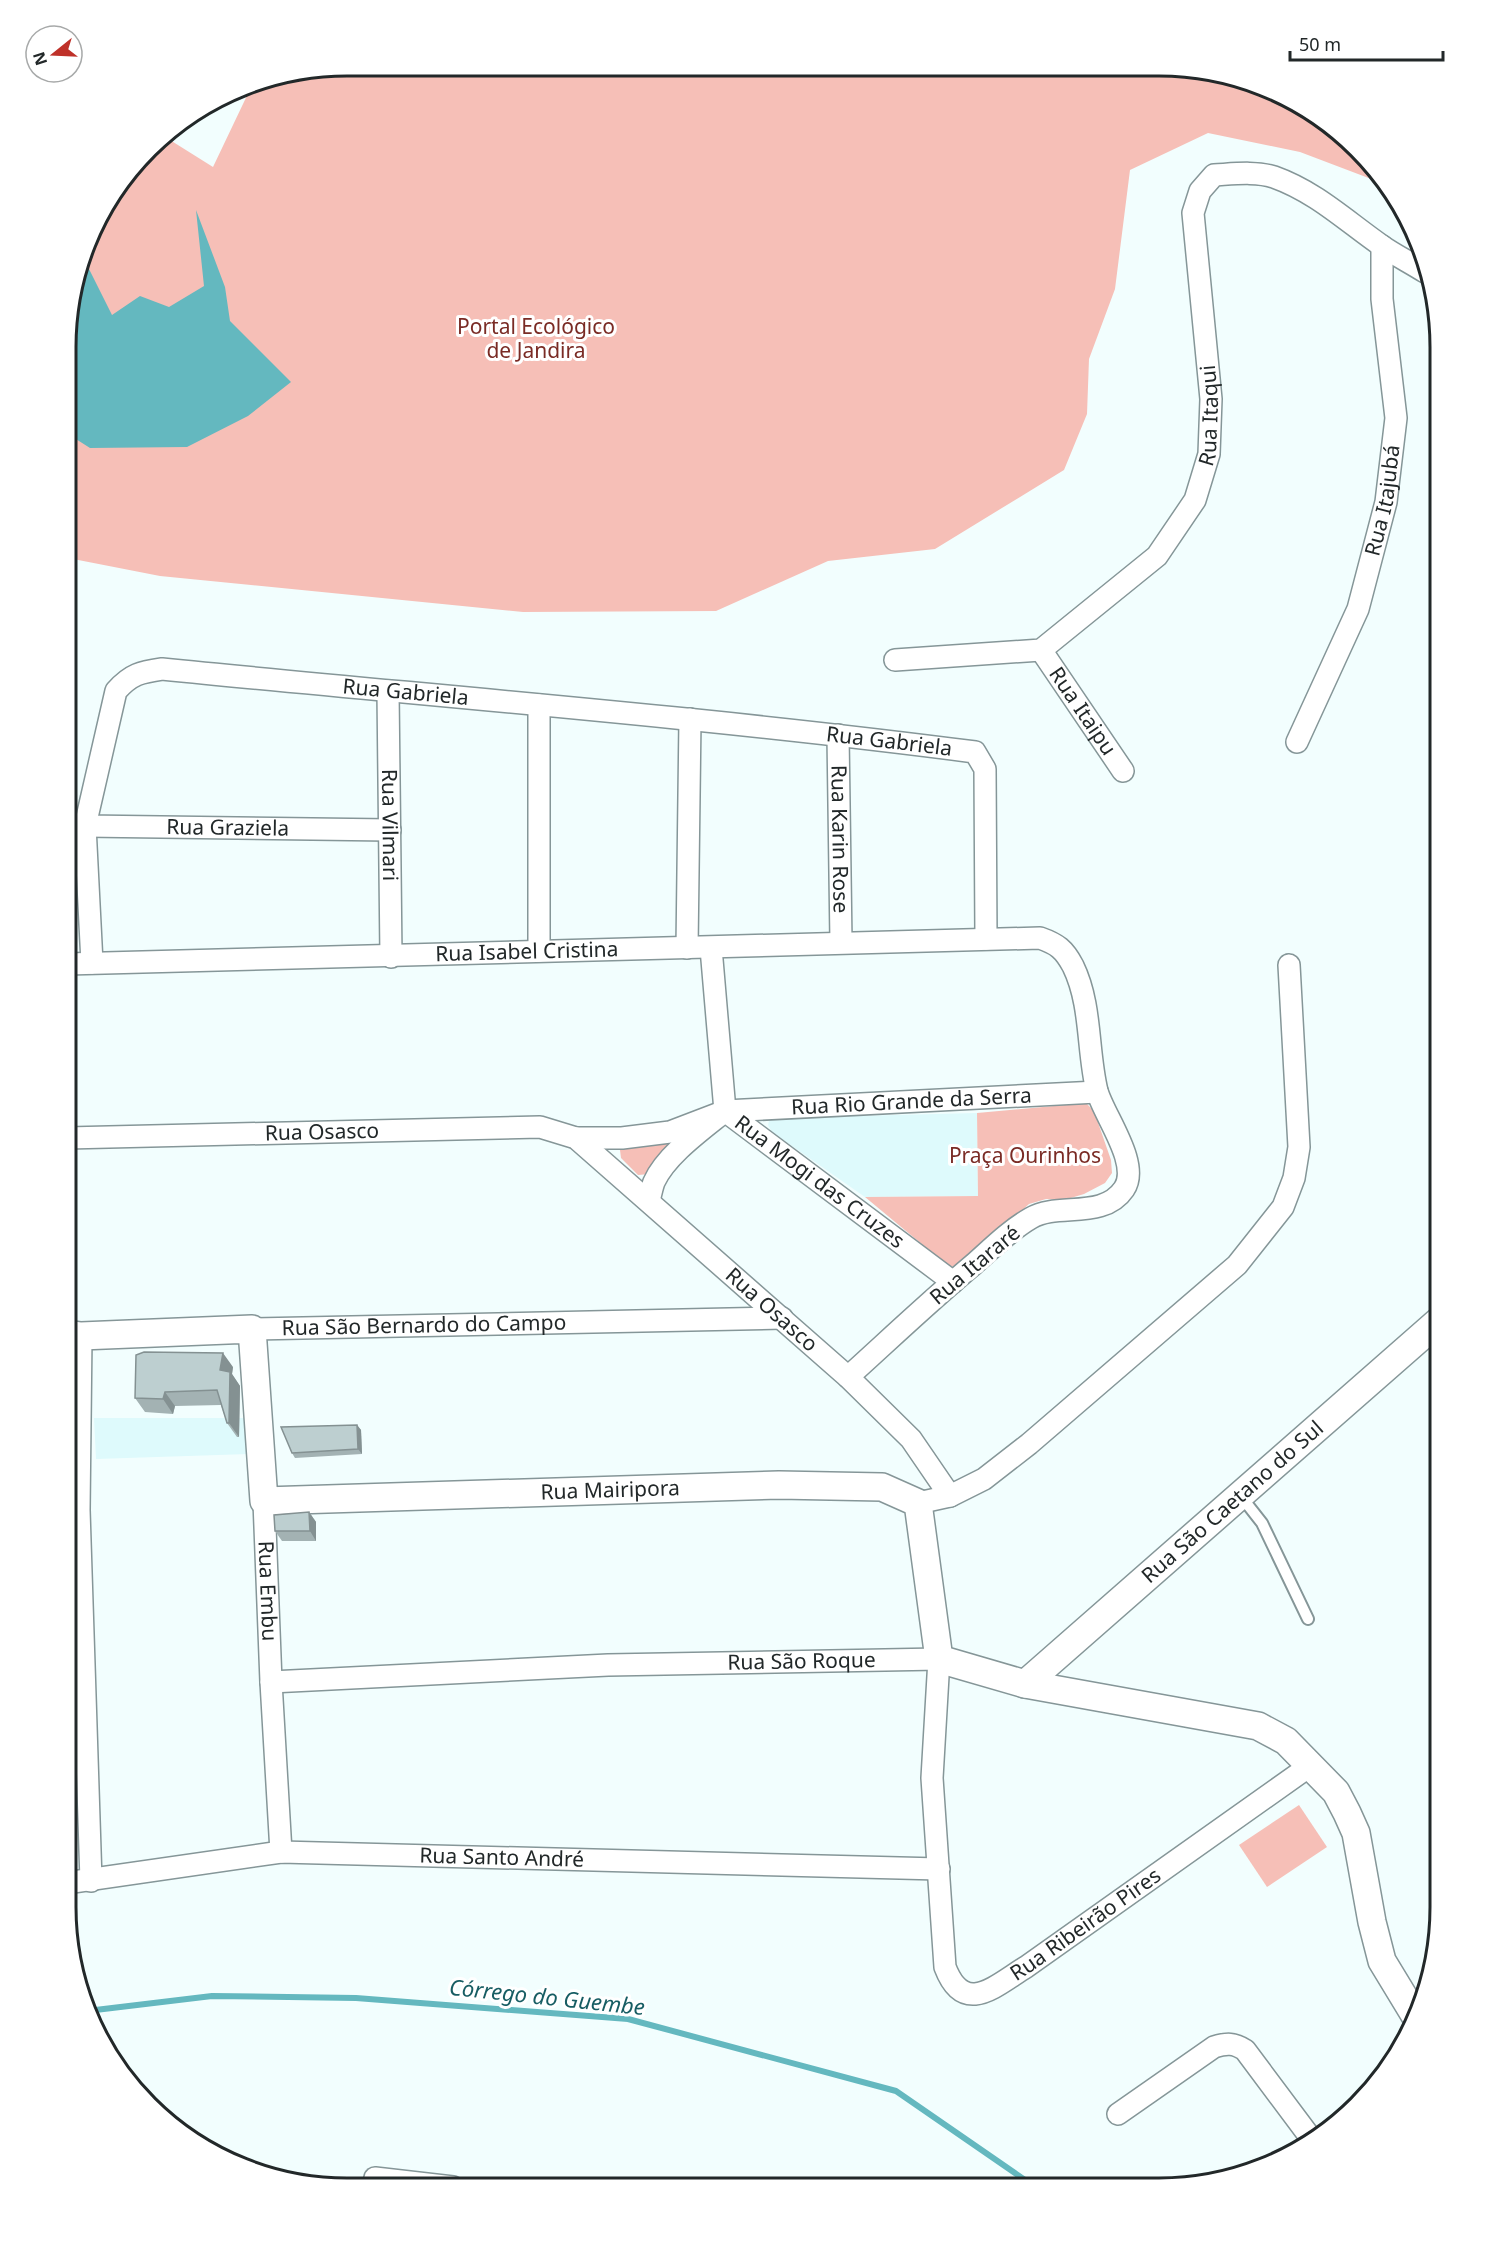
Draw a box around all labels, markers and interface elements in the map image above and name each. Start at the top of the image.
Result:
north arrow [24,24,84,84]
scale bar [1290,24,1443,62]
text: 50 m [1299,32,1341,56]
text: N [27,49,52,68]
park label: Portal Ecológico de Jandira [457,312,615,364]
street label: Rua Itaqui [1191,364,1224,469]
street label: Rua Itajubá [1357,443,1406,559]
street label: Rua Itaipu [1043,661,1123,760]
street label: Rua Gabriela [342,671,470,711]
street label: Rua Gabriela [825,719,954,762]
street label: Rua Karin Rose [825,765,856,913]
street label: Rua Vilmari [376,769,405,881]
street label: Rua Graziela [166,812,289,842]
street label: Rua Isabel Cristina [435,934,619,967]
street label: Rua Rio Grande da Serra [790,1080,1032,1121]
street label: Rua Mogi das Cruzes [729,1108,911,1254]
street label: Rua Osasco [264,1116,379,1146]
park label: Praça Ourinhos [949,1141,1101,1169]
street label: Rua Itararé [923,1218,1025,1310]
street label: Rua Osasco [720,1261,824,1357]
street label: Rua São Bernardo do Campo [281,1307,566,1341]
street label: Rua São Caetano do Sul [1135,1414,1329,1589]
street label: Rua Mairipora [540,1473,680,1505]
street label: Rua Embu [253,1540,284,1642]
street label: Rua São Roque [727,1645,876,1676]
street label: Rua Santo André [419,1841,584,1873]
street label: Rua Ribeirão Pires [1004,1861,1166,1987]
water label: Córrego do Guembe [448,1971,646,2021]

